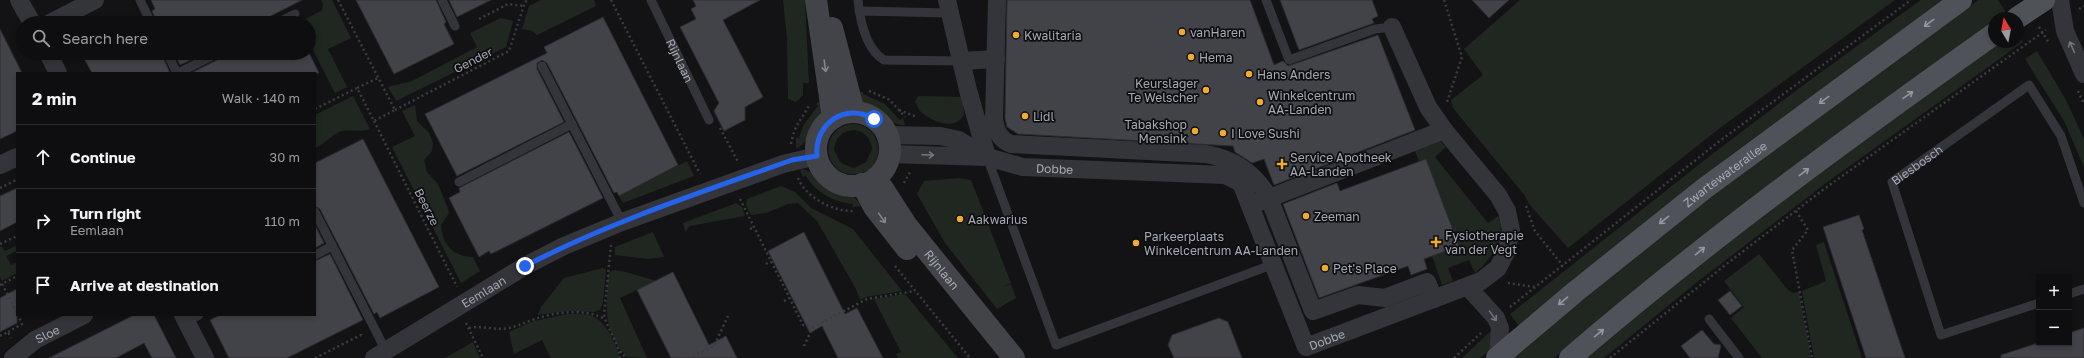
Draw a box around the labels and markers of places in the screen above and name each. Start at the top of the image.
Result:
place label: vanHaren [1190,25,1245,40]
marker: vanHaren [1177,27,1187,37]
place label: Kwalitaria [1024,28,1082,43]
marker: Kwalitaria [1011,30,1021,40]
place label: Hema [1199,50,1232,65]
marker: Hema [1186,52,1196,62]
place label: Hans Anders [1257,67,1330,82]
marker: Hans Anders [1244,69,1254,79]
place label: Keurslager Te Welscher [1128,76,1198,105]
marker: Keurslager Te Welscher [1201,85,1211,95]
place label: Winkelcentrum AA-Landen [1268,88,1355,117]
marker: Winkelcentrum AA-Landen [1255,97,1265,107]
place label: Lidl [1033,109,1054,124]
marker: Lidl [1020,111,1030,121]
place label: Tabakshop Mensink [1125,117,1187,146]
marker: Tabakshop Mensink [1190,126,1200,136]
place label: I Love Sushi [1231,126,1300,141]
marker: I Love Sushi [1218,128,1228,138]
place label: Service Apotheek AA-Landen [1290,150,1392,179]
marker: Service Apotheek AA-Landen [1277,159,1287,169]
place label: Zeeman [1314,209,1360,224]
marker: Zeeman [1301,211,1311,221]
place label: Aakwarius [968,212,1028,227]
marker: Aakwarius [955,214,965,224]
place label: Fysiotherapie van der Vegt [1445,228,1524,257]
place label: Parkeerplaats Winkelcentrum AA-Landen [1144,229,1298,258]
marker: Fysiotherapie van der Vegt [1430,236,1442,248]
marker: Parkeerplaats Winkelcentrum AA-Landen [1131,238,1141,248]
place label: Pet's Place [1333,261,1397,276]
marker: Pet's Place [1320,263,1330,273]

